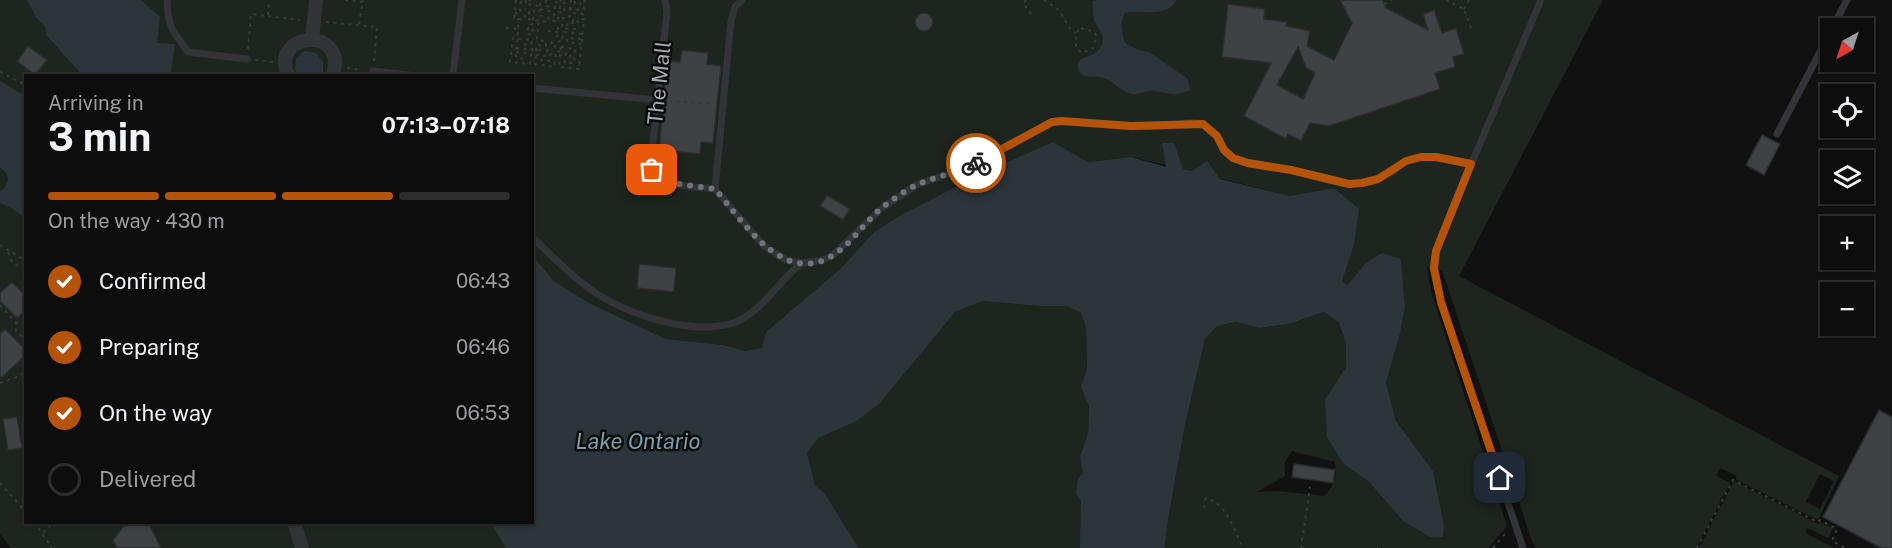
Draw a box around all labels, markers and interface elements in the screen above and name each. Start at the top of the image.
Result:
north arrow [1820,18,1874,72]
map controls [1820,18,1874,336]
street label: The Mall [642,40,676,126]
button: locate [1820,84,1874,138]
text: Arriving in [48,91,143,115]
text: 07:13–07:18 [382,112,510,138]
text: 3 min [48,114,151,160]
courier [946,133,1006,193]
pin [626,144,677,195]
icon: bike [960,147,993,180]
button: layers [1820,150,1874,204]
icon: bag [635,153,668,186]
text: On the way · 430 m [48,209,225,233]
button: + [1820,216,1874,270]
icon: check [48,265,81,298]
text: Confirmed [99,268,206,294]
text: 06:43 [456,269,510,293]
button: − [1820,282,1874,336]
icon: check [48,331,81,364]
text: Preparing [99,334,200,360]
text: 06:46 [456,335,510,359]
icon: check [48,397,81,430]
text: On the way [99,400,212,426]
text: 06:53 [456,401,510,425]
water label: Lake Ontario [576,428,700,454]
pin [1474,452,1525,503]
icon: home [1483,461,1516,494]
text: Delivered [99,466,196,492]

